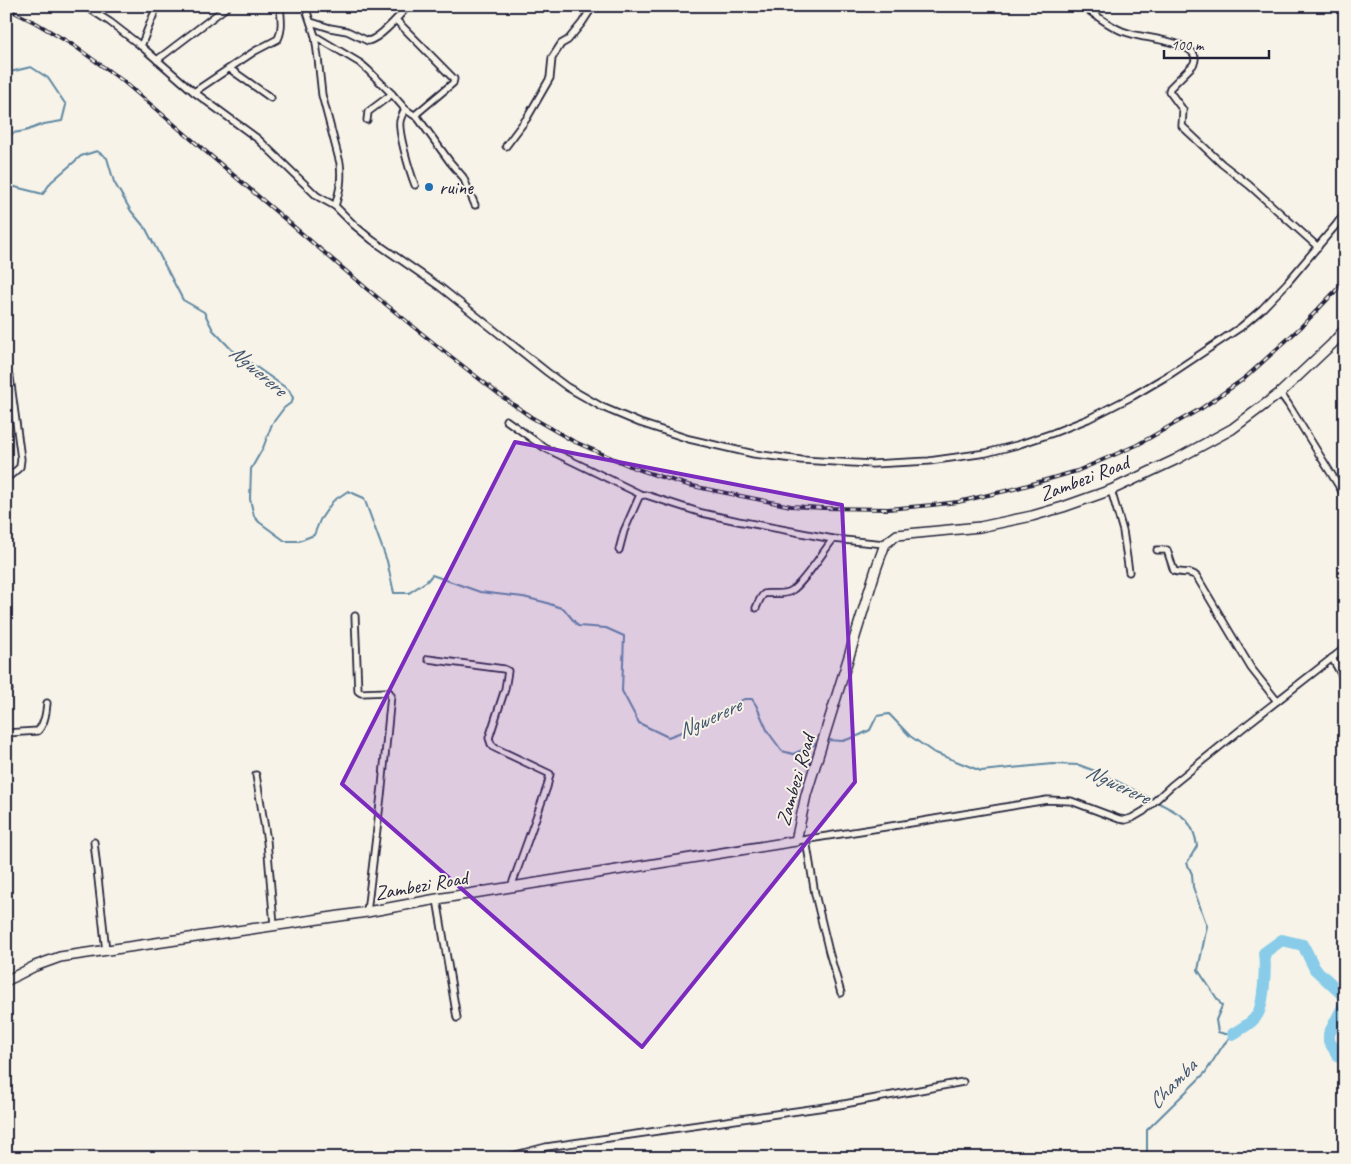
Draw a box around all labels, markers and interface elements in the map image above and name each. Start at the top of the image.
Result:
scale bar [1164,28,1268,60]
text: 100 m [1171,36,1205,55]
place label: ruine [439,175,474,200]
marker: ruine [423,181,435,193]
water label: Ngwerere [224,339,294,403]
street label: Zambezi Road [1036,449,1135,507]
water label: Ngwerere [673,691,748,744]
street label: Zambezi Road [771,729,821,829]
water label: Ngwerere [1082,758,1157,811]
street label: Zambezi Road [373,865,472,906]
water label: Chamba [1142,1052,1204,1114]

